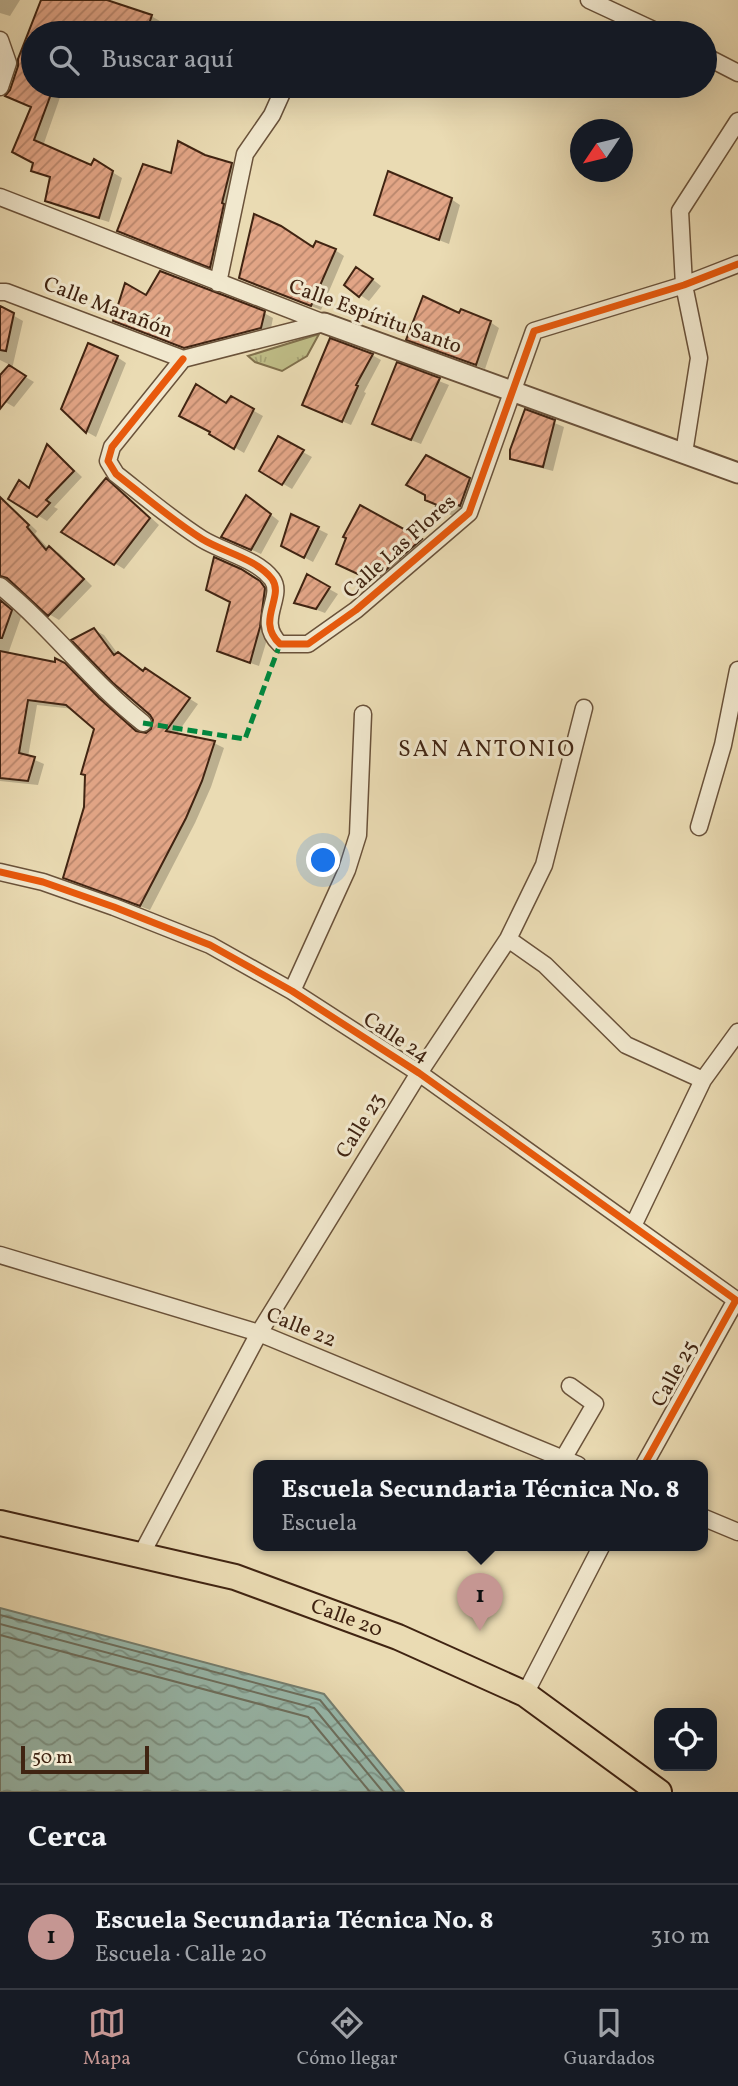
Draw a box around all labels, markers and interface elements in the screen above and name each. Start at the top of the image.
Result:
search box [21,21,717,98]
icon: search [45,41,83,79]
text: Buscar aquí [101,42,233,78]
north arrow [570,119,633,182]
street label: Calle Marañón [39,270,177,346]
street label: Calle Espíritu Santo [284,272,466,362]
street label: Calle Las Flores [337,488,463,606]
district label: SAN ANTONIO [398,734,576,766]
your location [306,843,340,877]
street label: Calle 24 [357,1006,435,1070]
street label: Calle 23 [330,1088,392,1164]
street label: Calle 22 [262,1301,340,1355]
street label: Calle 25 [645,1335,705,1413]
popup [253,1460,708,1551]
text: Escuela Secundaria Técnica No. 8 [281,1472,680,1508]
text: Escuela [281,1508,357,1540]
pin: 1 [457,1573,503,1631]
street label: Calle 20 [307,1592,387,1645]
map controls [654,1708,717,1771]
button: locate [654,1708,717,1771]
scale bar [21,1743,149,1775]
text: 50 m [32,1745,73,1771]
text: Cerca [28,1817,107,1859]
text: Escuela Secundaria Técnica No. 8 [95,1903,494,1939]
text: 1 [46,1921,56,1953]
text: 310 m [650,1921,710,1953]
text: Escuela · Calle 20 [95,1939,267,1971]
tab: Mapa [83,2004,131,2072]
tab: Cómo llegar [297,2004,398,2072]
tab: Guardados [564,2004,655,2072]

